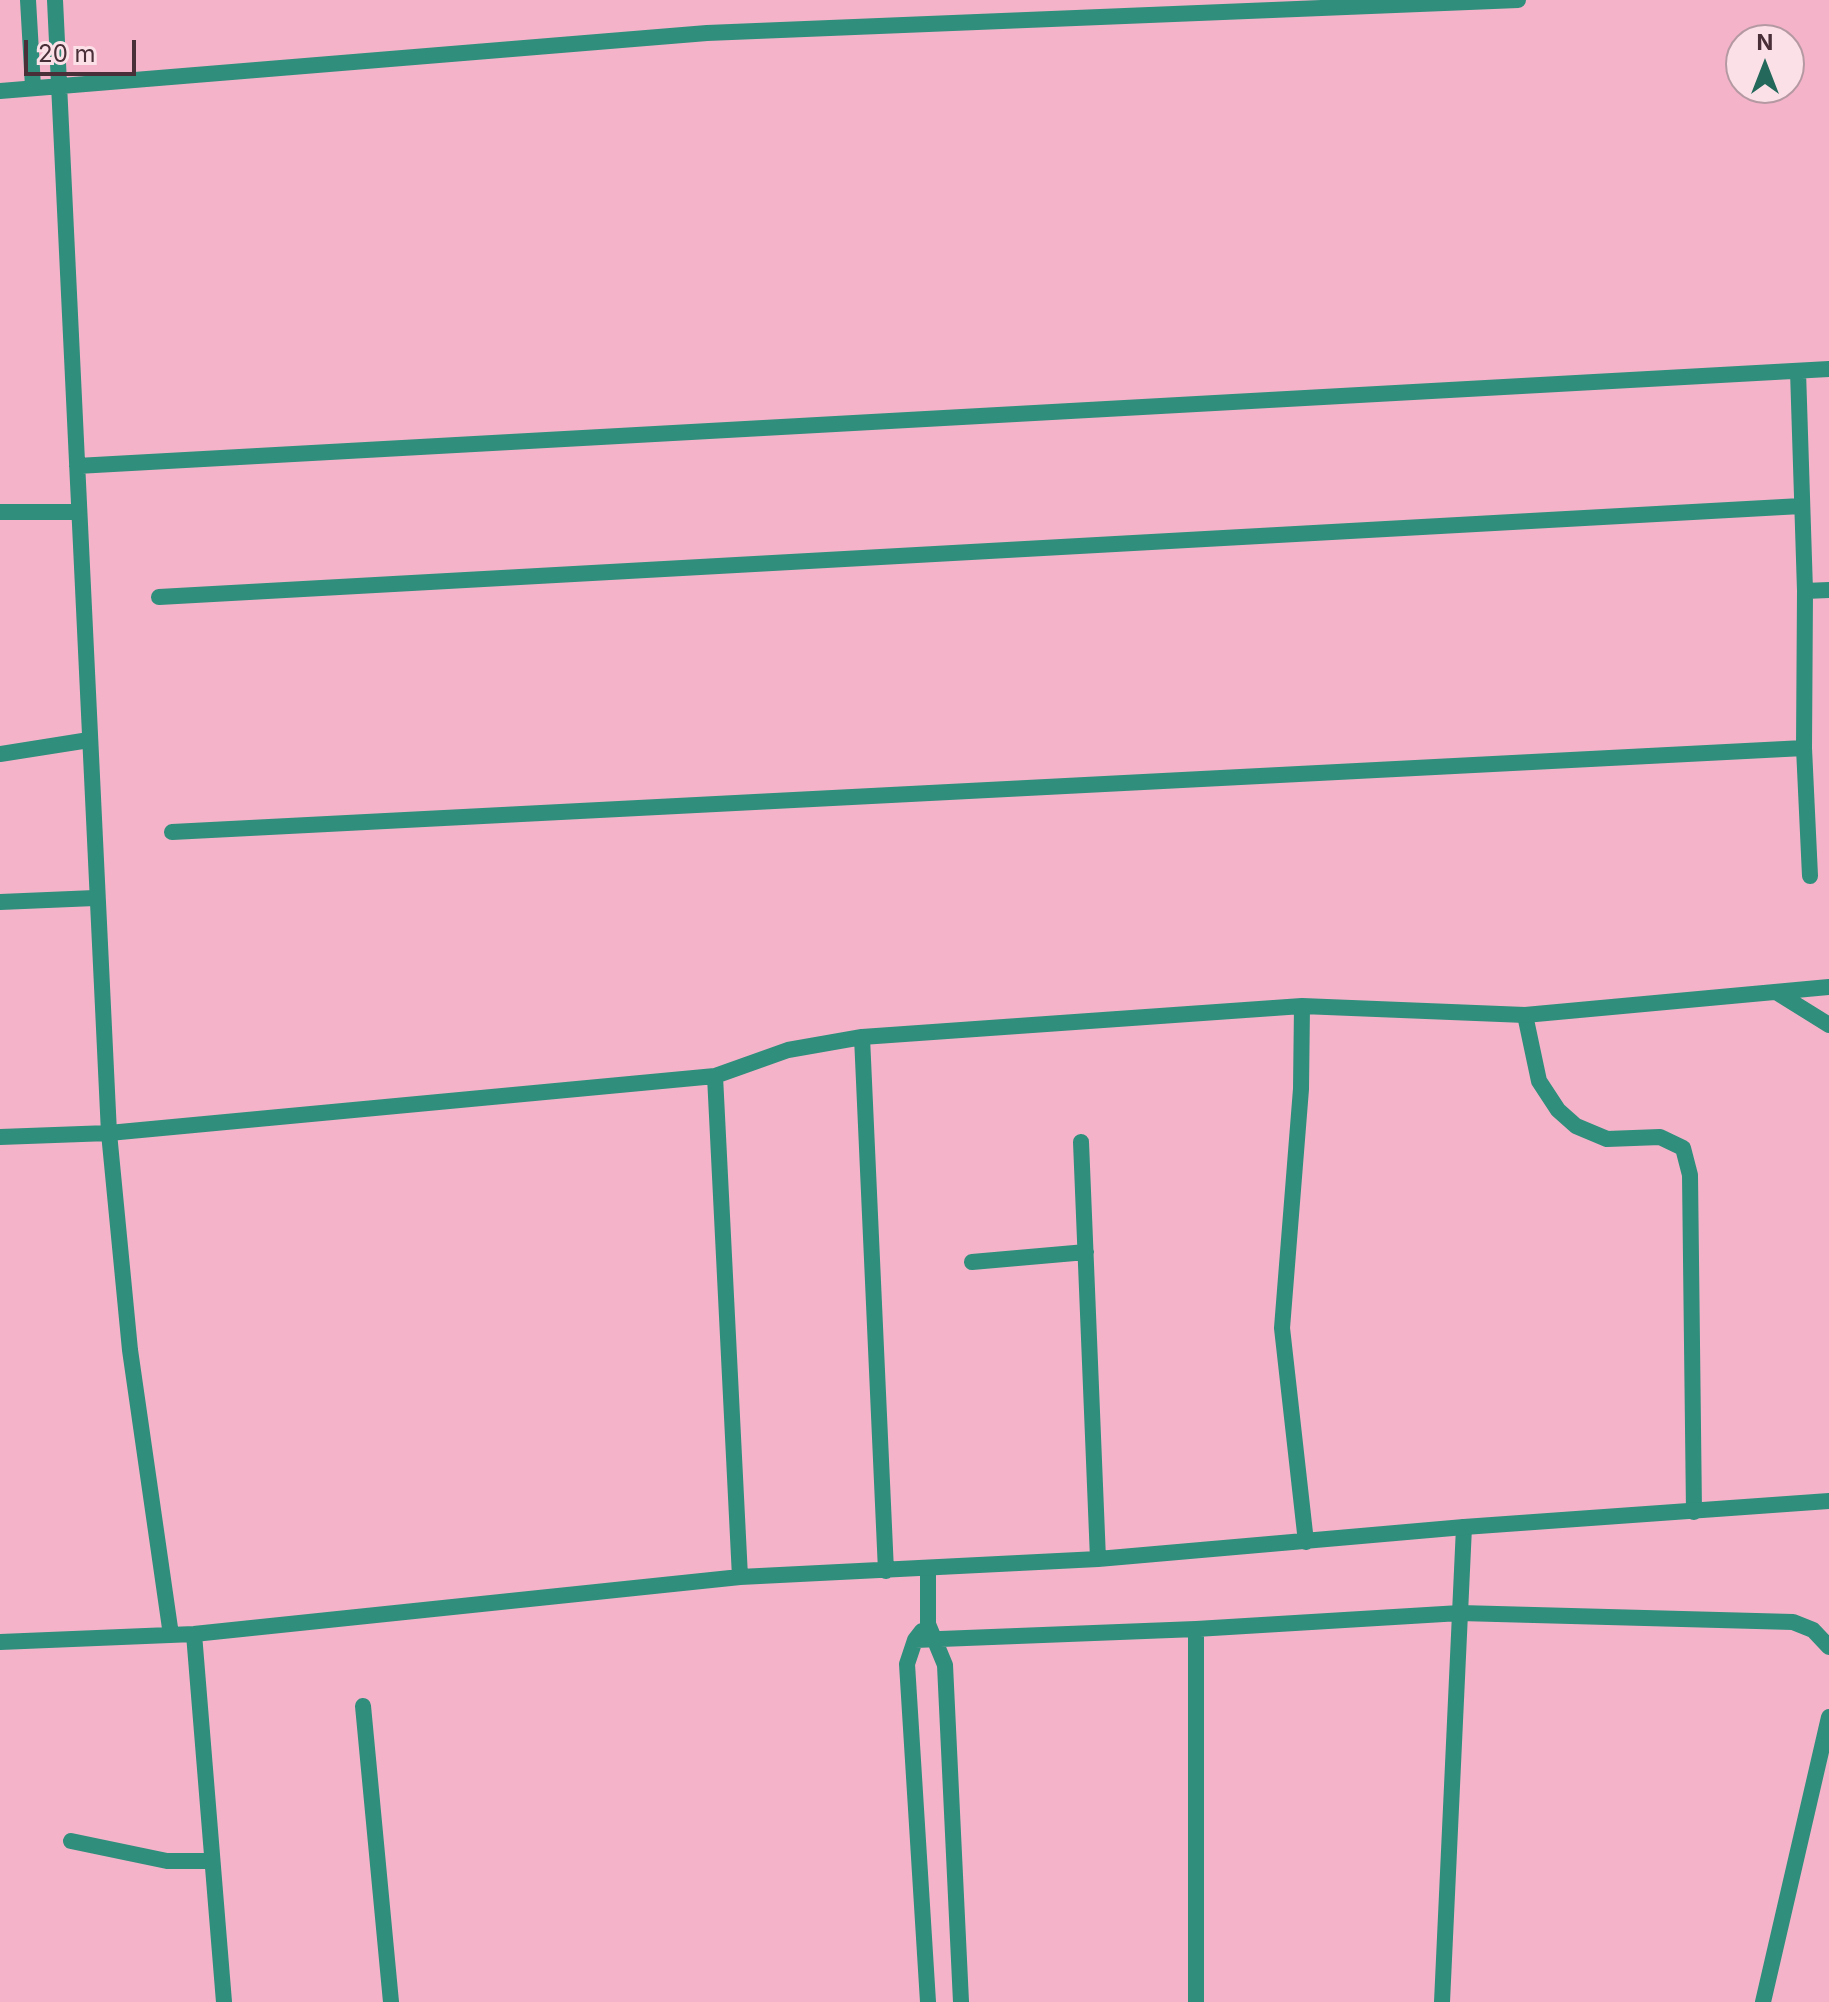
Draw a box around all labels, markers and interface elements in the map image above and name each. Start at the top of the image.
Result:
scale bar [28,24,140,74]
north arrow [1725,24,1805,104]
text: N [1757,29,1773,55]
text: 20 m [38,39,96,68]

